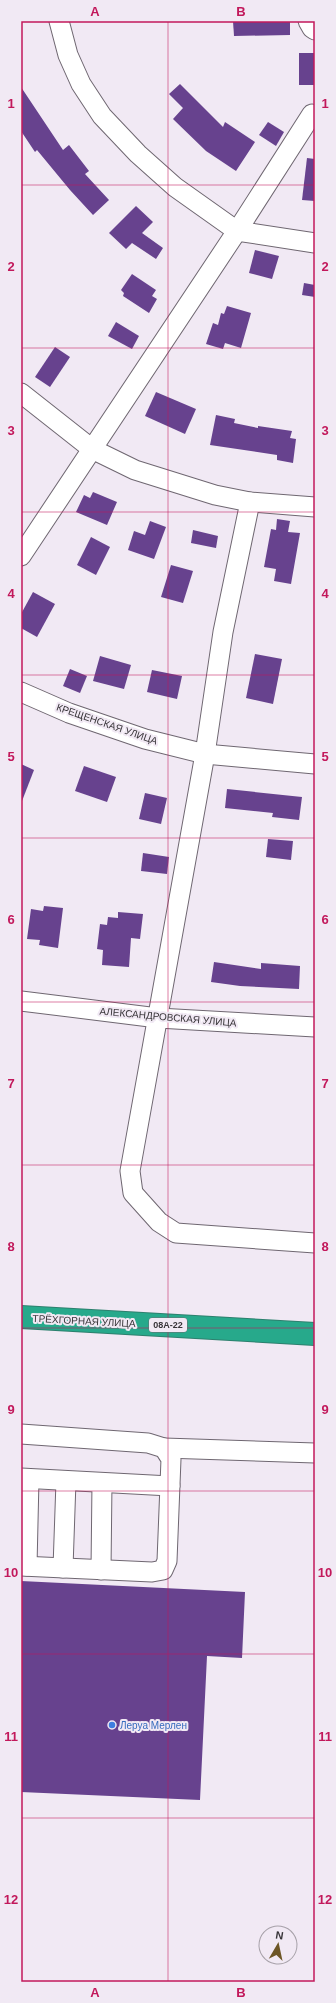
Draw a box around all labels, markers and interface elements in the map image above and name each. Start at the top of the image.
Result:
text: A [90,4,100,19]
text: B [236,4,246,19]
text: 1 [7,96,15,111]
text: 1 [321,96,329,111]
text: 2 [7,259,15,274]
text: 2 [321,259,329,274]
text: 3 [7,423,15,438]
text: 3 [321,423,329,438]
text: 4 [7,586,15,601]
text: 4 [321,586,329,601]
street label: КРЕЩЕНСКАЯ УЛИЦА [55,702,159,747]
text: 5 [7,749,15,764]
text: 5 [321,749,329,764]
text: 6 [7,912,15,927]
text: 6 [321,912,329,927]
street label: АЛЕКСАНДРОВСКАЯ УЛИЦА [99,1006,237,1029]
text: 7 [7,1076,15,1091]
text: 7 [321,1076,329,1091]
text: 8 [7,1239,15,1254]
text: 8 [321,1239,329,1254]
street label: ТРЁХГОРНАЯ УЛИЦА [32,1313,136,1329]
road number: 08А-22 [149,1318,187,1332]
text: 9 [7,1402,15,1417]
text: 9 [321,1402,329,1417]
text: 10 [4,1565,18,1580]
text: 10 [318,1565,332,1580]
marker: Леруа Мерлен [107,1720,117,1730]
place label: Леруа Мерлен [120,1720,187,1731]
text: 11 [4,1729,18,1744]
text: 11 [318,1729,332,1744]
text: 12 [4,1892,18,1907]
text: 12 [318,1892,332,1907]
north arrow [258,1925,298,1965]
text: N [275,1929,284,1942]
text: A [90,1985,100,2000]
text: B [236,1985,246,2000]

